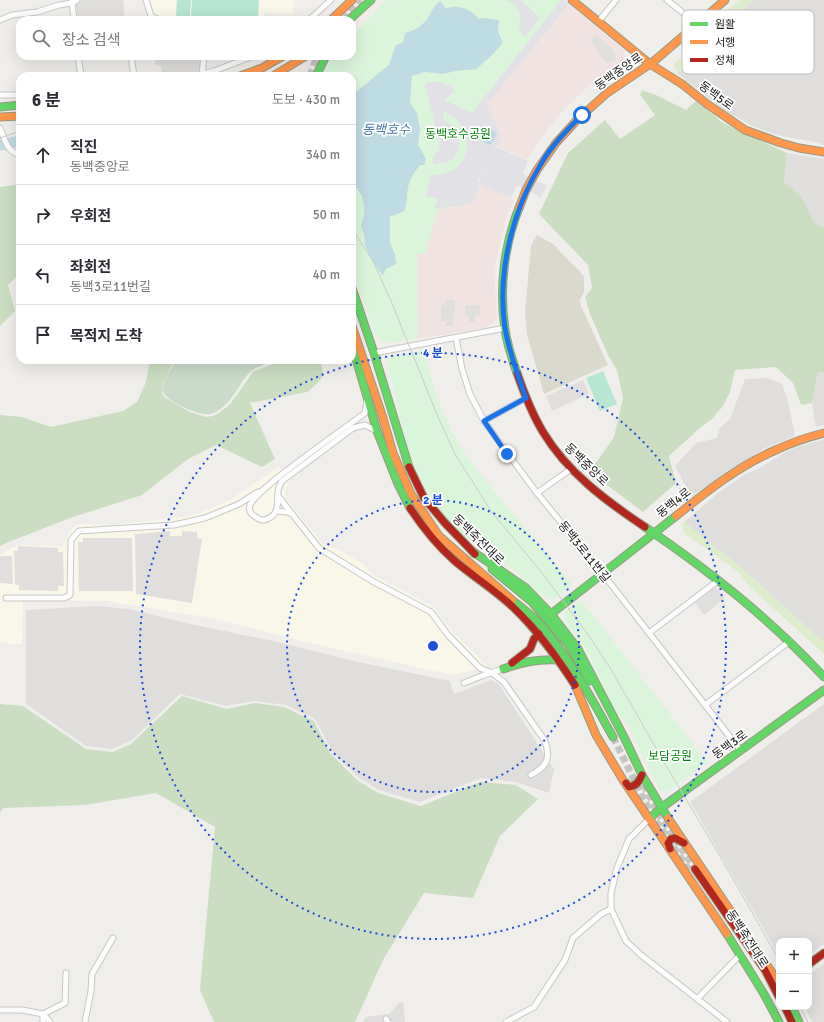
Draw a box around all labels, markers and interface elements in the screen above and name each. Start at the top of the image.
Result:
legend [682,10,814,74]
search box [16,16,356,60]
text: 원활 [715,18,735,31]
icon: search [30,27,52,49]
text: 장소 검색 [62,31,121,49]
text: 서행 [715,36,735,49]
street label: 동백중앙로 [592,50,646,94]
text: 정체 [715,54,735,67]
street label: 동백5로 [696,78,736,114]
text: 6 분 [32,90,61,111]
text: 도보 · 430 m [272,92,340,108]
route start [573,106,591,124]
water label: 동백호수 [362,122,411,138]
park label: 동백호수공원 [425,127,491,142]
text: 직진 [70,138,98,156]
icon: ahead [32,144,54,166]
text: 340 m [306,147,340,163]
text: 동백중앙로 [70,159,130,175]
icon: right [32,204,54,226]
text: 우회전 [70,207,111,225]
text: 50 m [313,207,340,223]
text: 좌회전 [70,258,111,276]
icon: left [32,264,54,286]
text: 40 m [313,267,340,283]
text: 동백3로11번길 [70,279,151,295]
icon: arrive [32,324,54,346]
text: 목적지 도착 [70,327,142,345]
text: 4 분 [423,346,443,361]
street label: 동백중앙로 [561,440,611,490]
route end [498,445,516,463]
street label: 동백4로 [654,485,694,521]
text: 2 분 [423,493,443,508]
street label: 동백죽전대로 [449,512,507,568]
street label: 동백3로11번길 [555,518,613,586]
centre of rings [426,639,440,653]
street label: 동백3로 [710,727,750,763]
park label: 보담공원 [648,749,692,764]
street label: 동백죽전대로 [723,907,771,971]
map controls [776,938,812,1010]
button: + [776,938,812,974]
button: − [776,974,812,1010]

